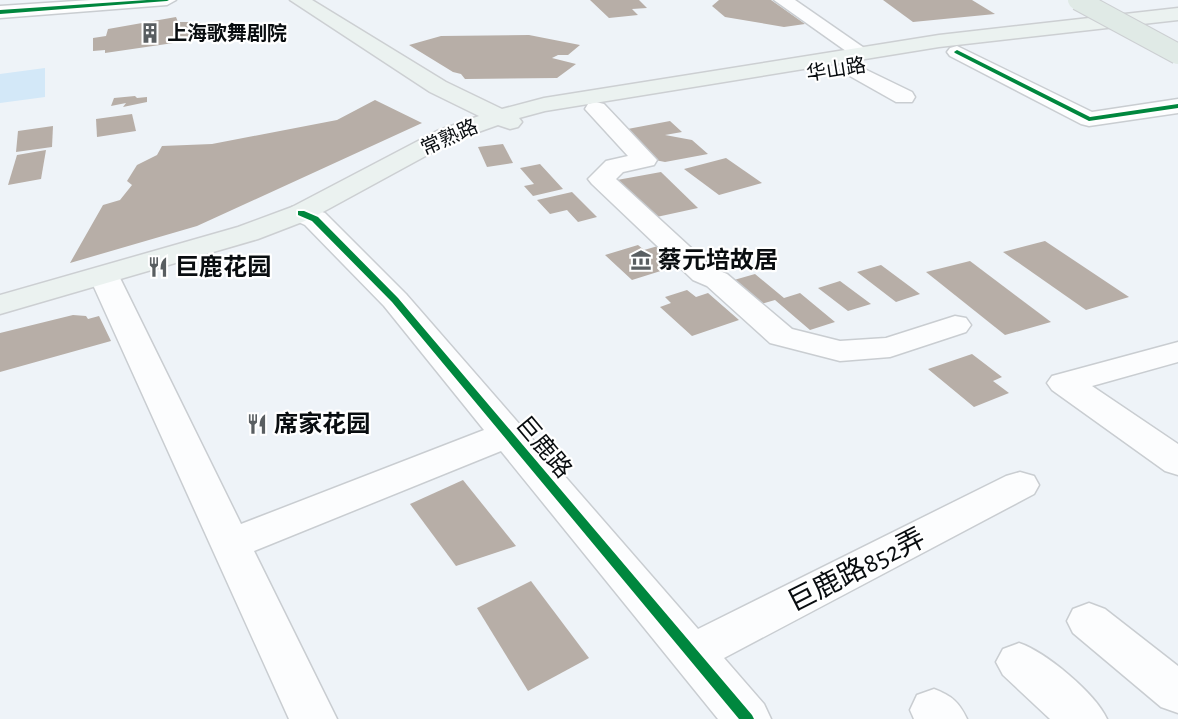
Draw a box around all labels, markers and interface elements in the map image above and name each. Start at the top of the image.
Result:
building icon: 上海歌舞剧院 [138,21,162,45]
place label: 上海歌舞剧院 [167,22,287,44]
street label: 华山路 [805,54,867,85]
street label: 常熟路 [418,116,481,159]
place label: 蔡元培故居 [658,247,778,273]
museum icon: 蔡元培故居 [629,248,653,272]
place label: 巨鹿花园 [175,254,271,280]
restaurant icon: 巨鹿花园 [146,255,170,279]
place label: 席家花园 [274,411,370,437]
street label: 巨鹿路 [511,411,577,483]
restaurant icon: 席家花园 [245,412,269,436]
street label: 巨鹿路852弄 [783,523,930,617]

